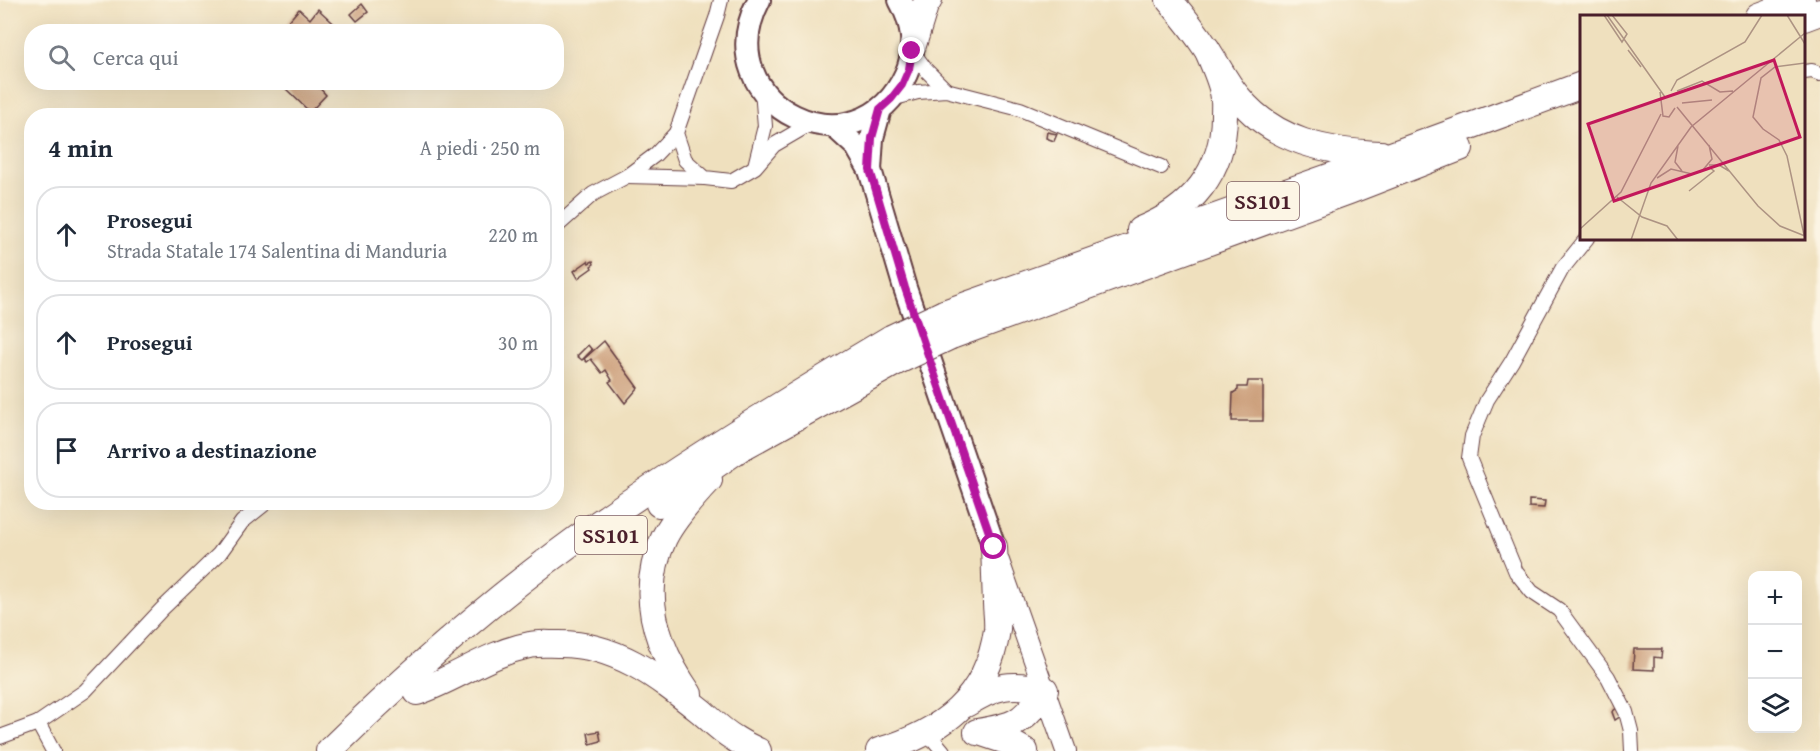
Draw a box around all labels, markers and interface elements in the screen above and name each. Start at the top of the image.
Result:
inset map [1580,15,1805,240]
search box [24,24,564,90]
route end [898,37,924,63]
icon: search [45,41,78,74]
text: Cerca qui [93,41,179,73]
text: 4 min [48,128,113,167]
text: A piedi · 250 m [420,133,540,162]
road number: SS101 [1227,182,1299,220]
text: Prosegui [107,204,193,236]
icon: ahead [50,218,83,251]
text: 220 m [488,220,538,249]
text: Strada Statale 174 Salentina di Manduria [107,236,447,265]
icon: ahead [50,326,83,359]
text: Prosegui [107,326,193,358]
text: 30 m [498,328,538,357]
icon: arrive [50,434,83,467]
text: Arrivo a destinazione [107,434,317,466]
road number: SS101 [575,516,647,554]
route start [980,533,1006,559]
map controls [1748,571,1802,733]
button: + [1748,571,1802,625]
button: − [1748,625,1802,679]
button: layers [1748,679,1802,733]

